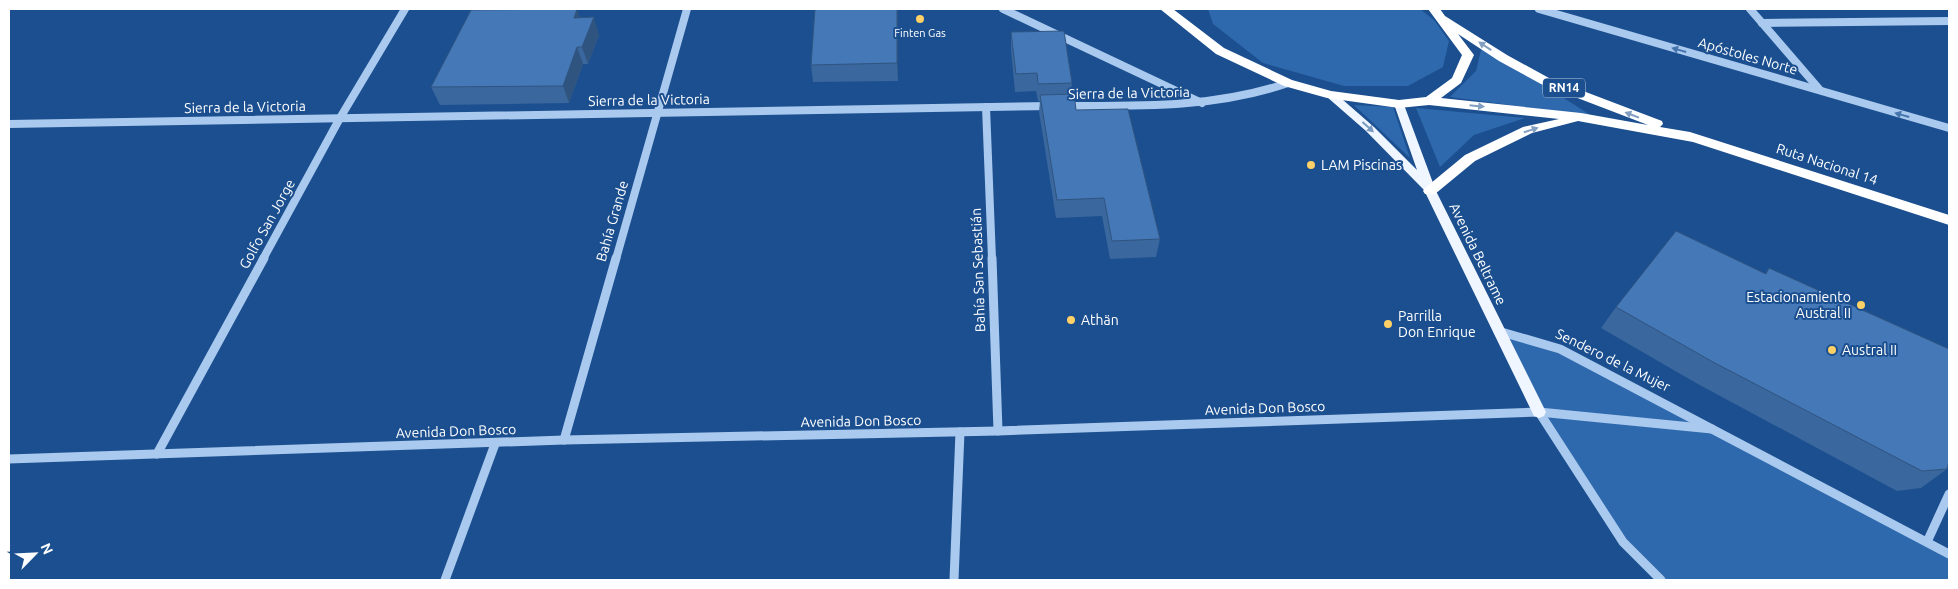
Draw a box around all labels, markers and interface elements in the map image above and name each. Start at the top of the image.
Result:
marker: Finten Gas [914,13,926,25]
place label: Finten Gas [894,27,946,39]
street label: Apóstoles Norte [1696,34,1800,78]
one-way arrow [1479,42,1492,51]
one-way arrow [1672,45,1687,53]
road number: RN14 [1543,78,1585,98]
street label: Sierra de la Victoria [1068,84,1190,102]
street label: Sierra de la Victoria [588,91,710,109]
street label: Sierra de la Victoria [184,98,306,116]
one-way arrow [1470,102,1486,110]
one-way arrow [1895,110,1910,118]
one-way arrow [1624,111,1639,119]
one-way arrow [1361,121,1373,133]
one-way arrow [1524,126,1539,134]
street label: Ruta Nacional 14 [1774,140,1880,188]
place label: LAM Piscinas [1321,157,1402,173]
marker: LAM Piscinas [1305,159,1317,171]
street label: Golfo San Jorge [236,176,298,272]
street label: Bahía Grande [593,179,631,263]
street label: Avenida Beltrame [1446,200,1510,308]
street label: Bahía San Sebastián [968,208,988,332]
place label: Estacionamiento Austral II [1746,289,1851,321]
marker: Estacionamiento Austral II [1855,299,1867,311]
place label: Parrilla Don Enrique [1398,308,1476,340]
place label: Athän [1081,312,1119,328]
marker: Athän [1065,314,1077,326]
marker: Parrilla Don Enrique [1382,318,1394,330]
street label: Sendero de la Mujer [1553,325,1674,395]
place label: Austral II [1842,342,1897,358]
marker: Austral II [1826,344,1838,356]
street label: Avenida Don Bosco [1204,398,1326,418]
street label: Avenida Don Bosco [801,412,921,430]
street label: Avenida Don Bosco [395,421,517,441]
north arrow [10,529,60,579]
text: N [37,541,56,557]

